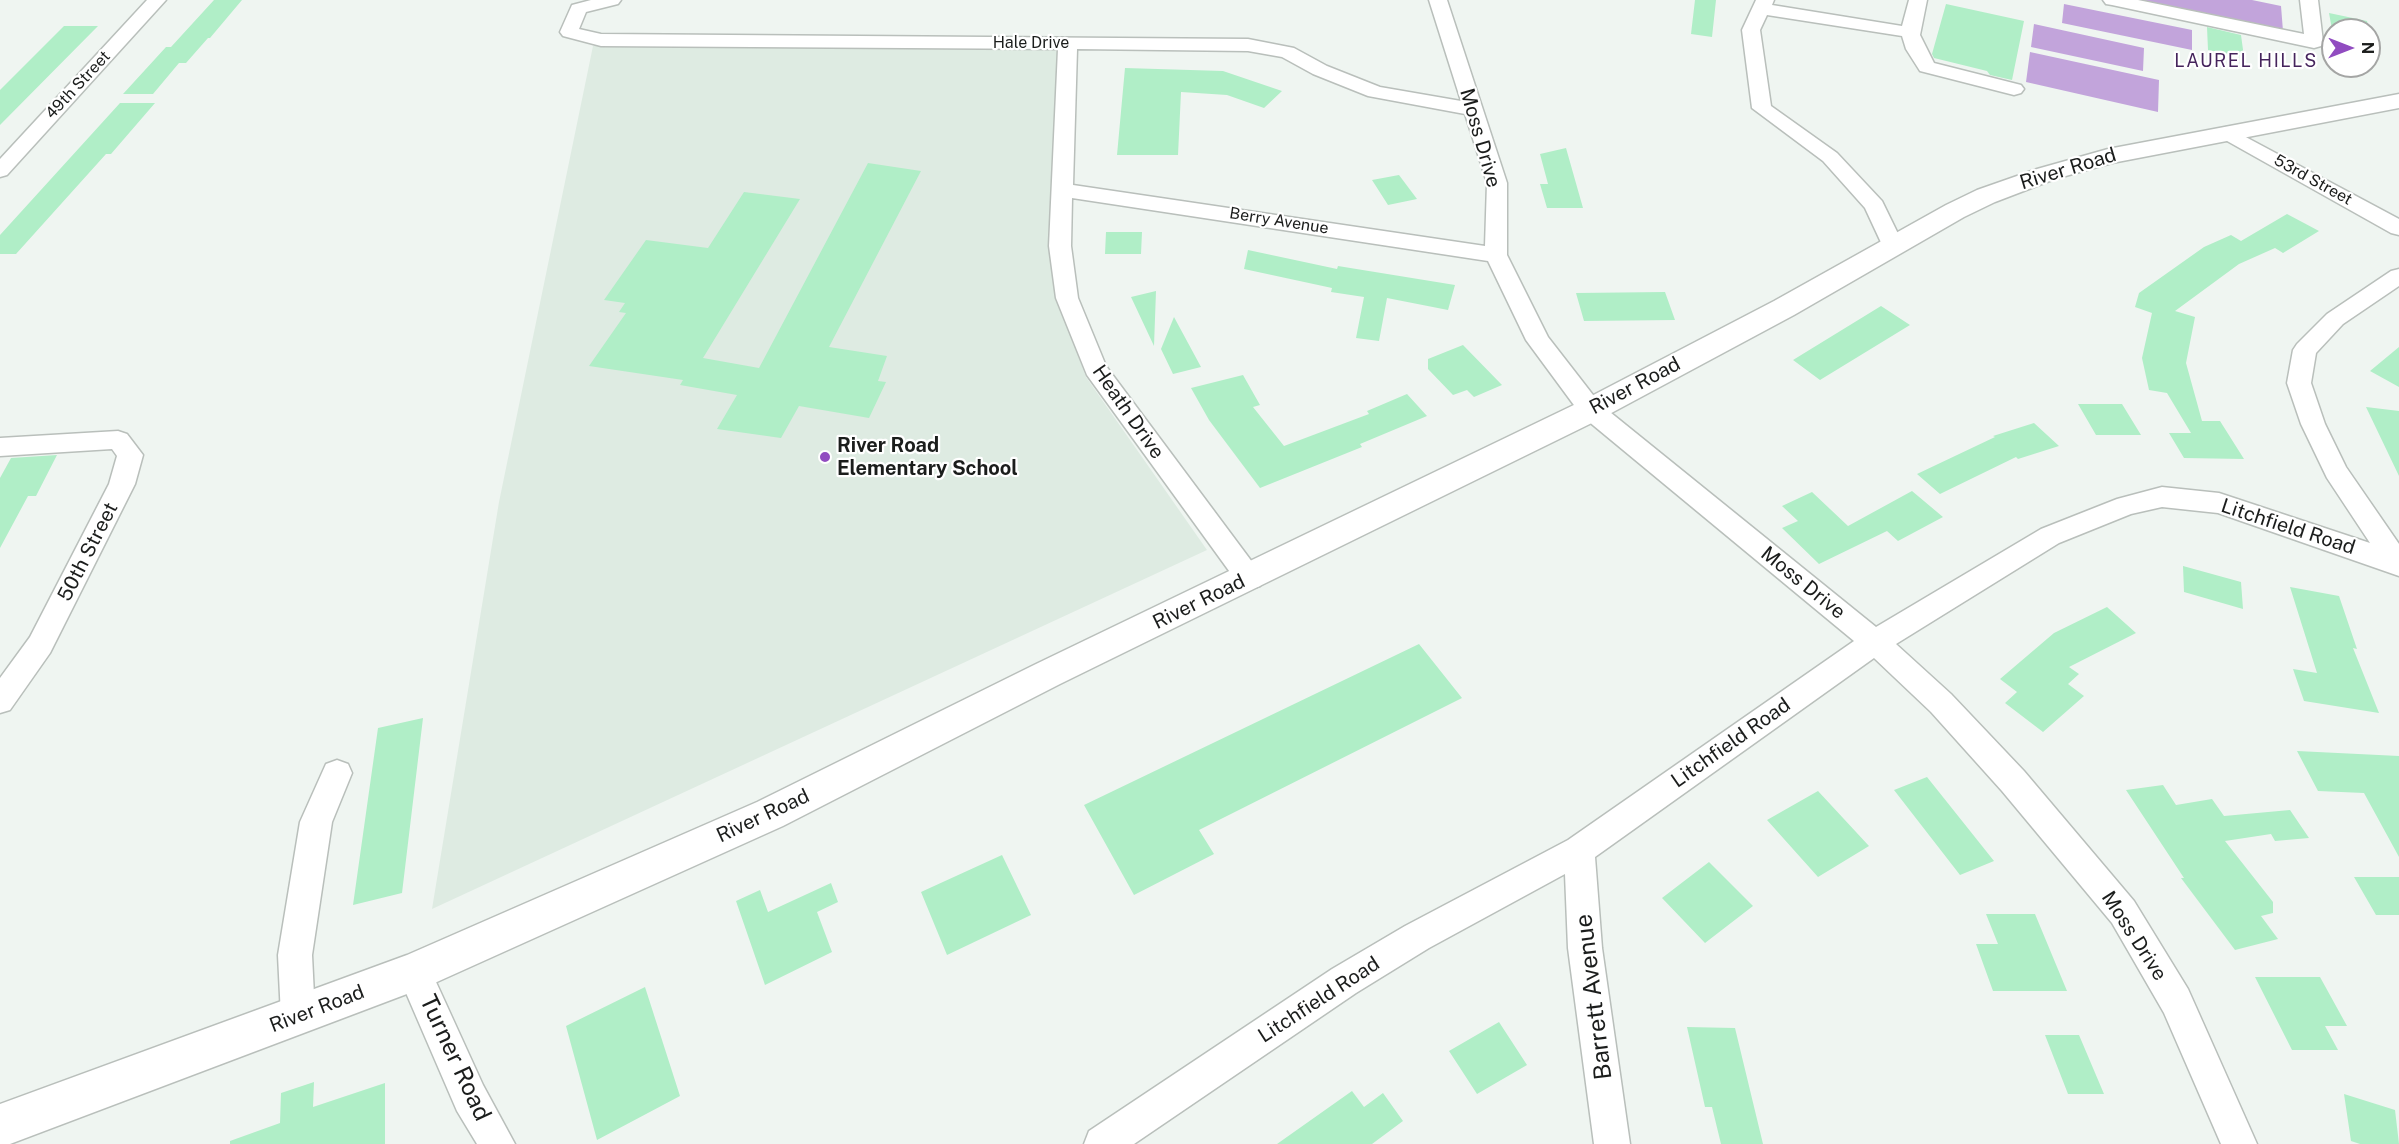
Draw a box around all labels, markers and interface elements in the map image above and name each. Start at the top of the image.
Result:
north arrow [2321,18,2381,78]
street label: Hale Drive [993,33,1069,53]
text: N [2358,42,2377,54]
street label: 49th Street [42,47,114,123]
district label: LAUREL HILLS [2174,50,2318,72]
street label: Moss Drive [1454,86,1506,190]
street label: River Road [2017,143,2119,195]
street label: 53rd Street [2270,151,2356,209]
street label: Berry Avenue [1228,204,1330,238]
street label: River Road [1585,352,1685,420]
street label: Heath Drive [1087,360,1169,464]
place label: River Road Elementary School [837,434,1018,481]
marker: River Road Elementary School [818,450,832,464]
street label: Litchfield Road [2218,494,2358,560]
street label: 50th Street [53,499,123,605]
street label: Moss Drive [1756,542,1850,624]
street label: River Road [1149,569,1249,635]
street label: Litchfield Road [1667,693,1795,793]
street label: River Road [713,784,813,848]
street label: Moss Drive [2096,887,2172,985]
street label: Barrett Avenue [1570,913,1618,1081]
street label: Litchfield Road [1254,952,1384,1048]
street label: River Road [266,980,368,1038]
street label: Turner Road [413,990,497,1126]

